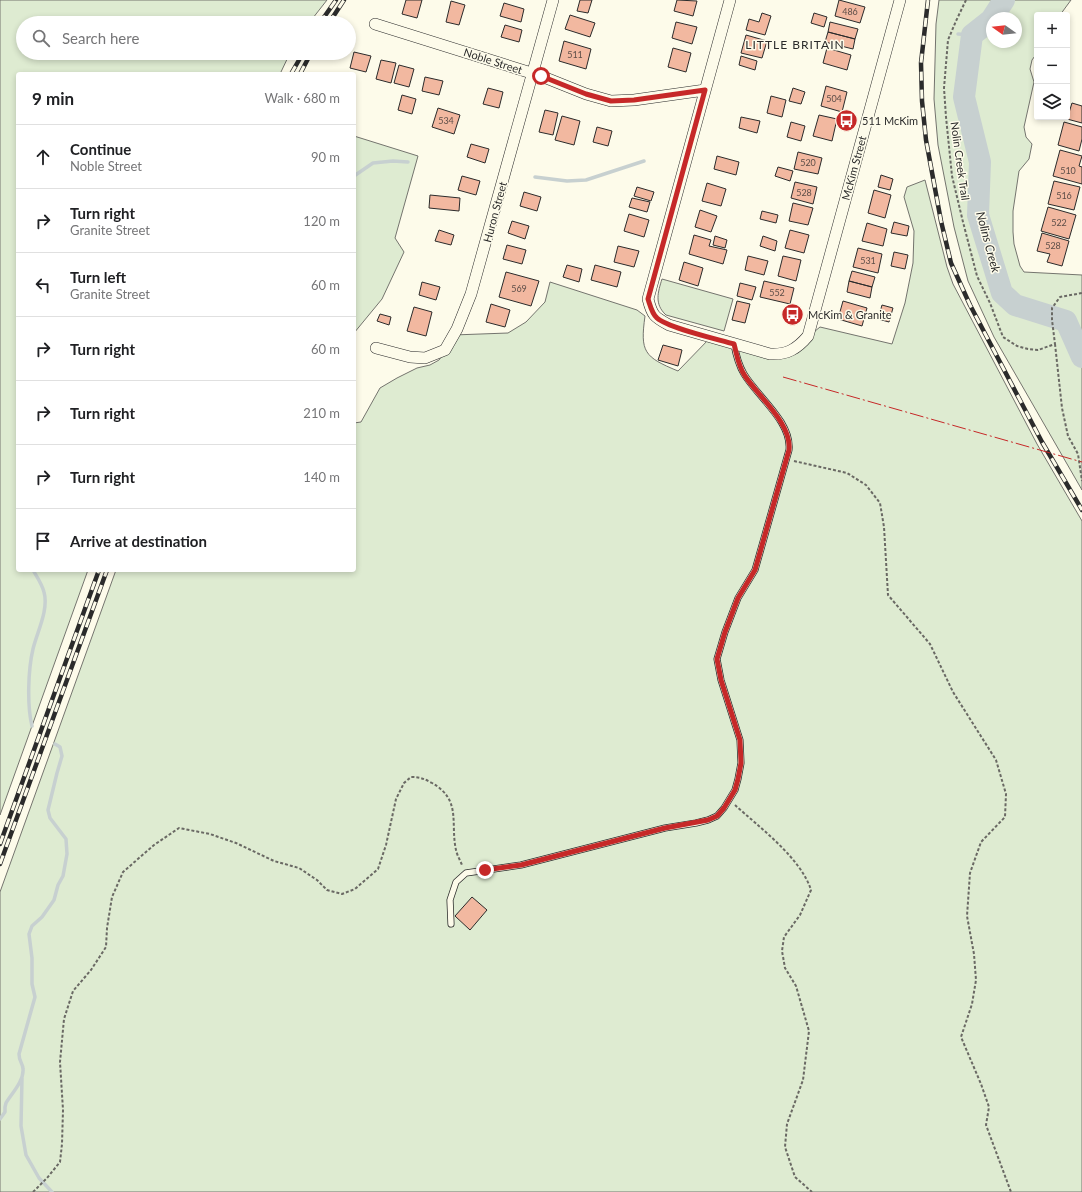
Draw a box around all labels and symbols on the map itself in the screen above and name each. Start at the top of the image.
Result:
house number: 486 [842,6,858,17]
north arrow [986,12,1022,48]
district label: LITTLE BRITAIN [745,37,845,52]
street label: Noble Street [462,45,524,76]
house number: 511 [567,49,583,60]
route start [532,67,550,85]
house number: 504 [826,93,842,104]
bus stop icon: 511 McKim [833,108,859,134]
place label: 511 McKim [862,114,918,127]
house number: 534 [438,115,454,126]
street label: Nolin Creek Trail [949,121,972,201]
street label: McKim Street [839,134,868,201]
house number: 520 [800,157,816,168]
house number: 510 [1060,165,1076,176]
street label: Huron Street [480,180,509,244]
house number: 528 [796,187,812,198]
house number: 516 [1056,190,1072,201]
water label: Nolins Creek [973,210,1004,274]
house number: 522 [1051,217,1067,228]
house number: 528 [1045,240,1061,251]
house number: 531 [860,255,876,266]
house number: 569 [511,283,527,294]
house number: 552 [769,287,785,298]
bus stop icon: McKim & Granite [780,302,806,328]
place label: McKim & Granite [808,308,892,321]
route end [476,861,494,879]

